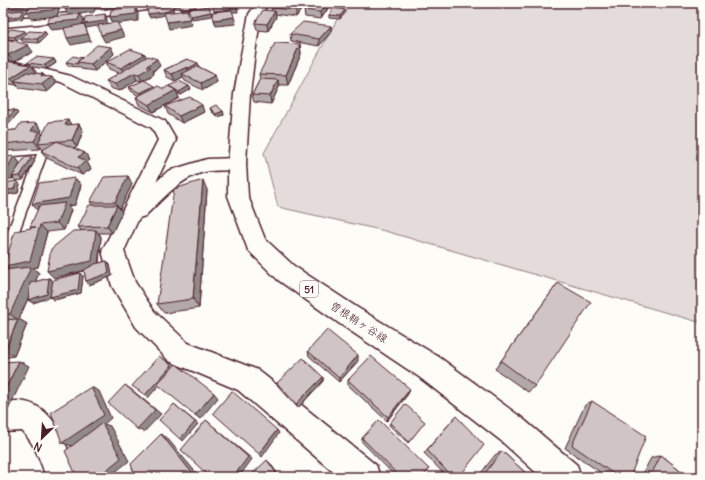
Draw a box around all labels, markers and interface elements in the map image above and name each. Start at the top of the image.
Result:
road number: 51 [300,281,318,297]
street label: 曽根鞘ヶ谷線 [328,298,390,346]
north arrow [22,418,62,458]
text: N [31,439,44,455]

